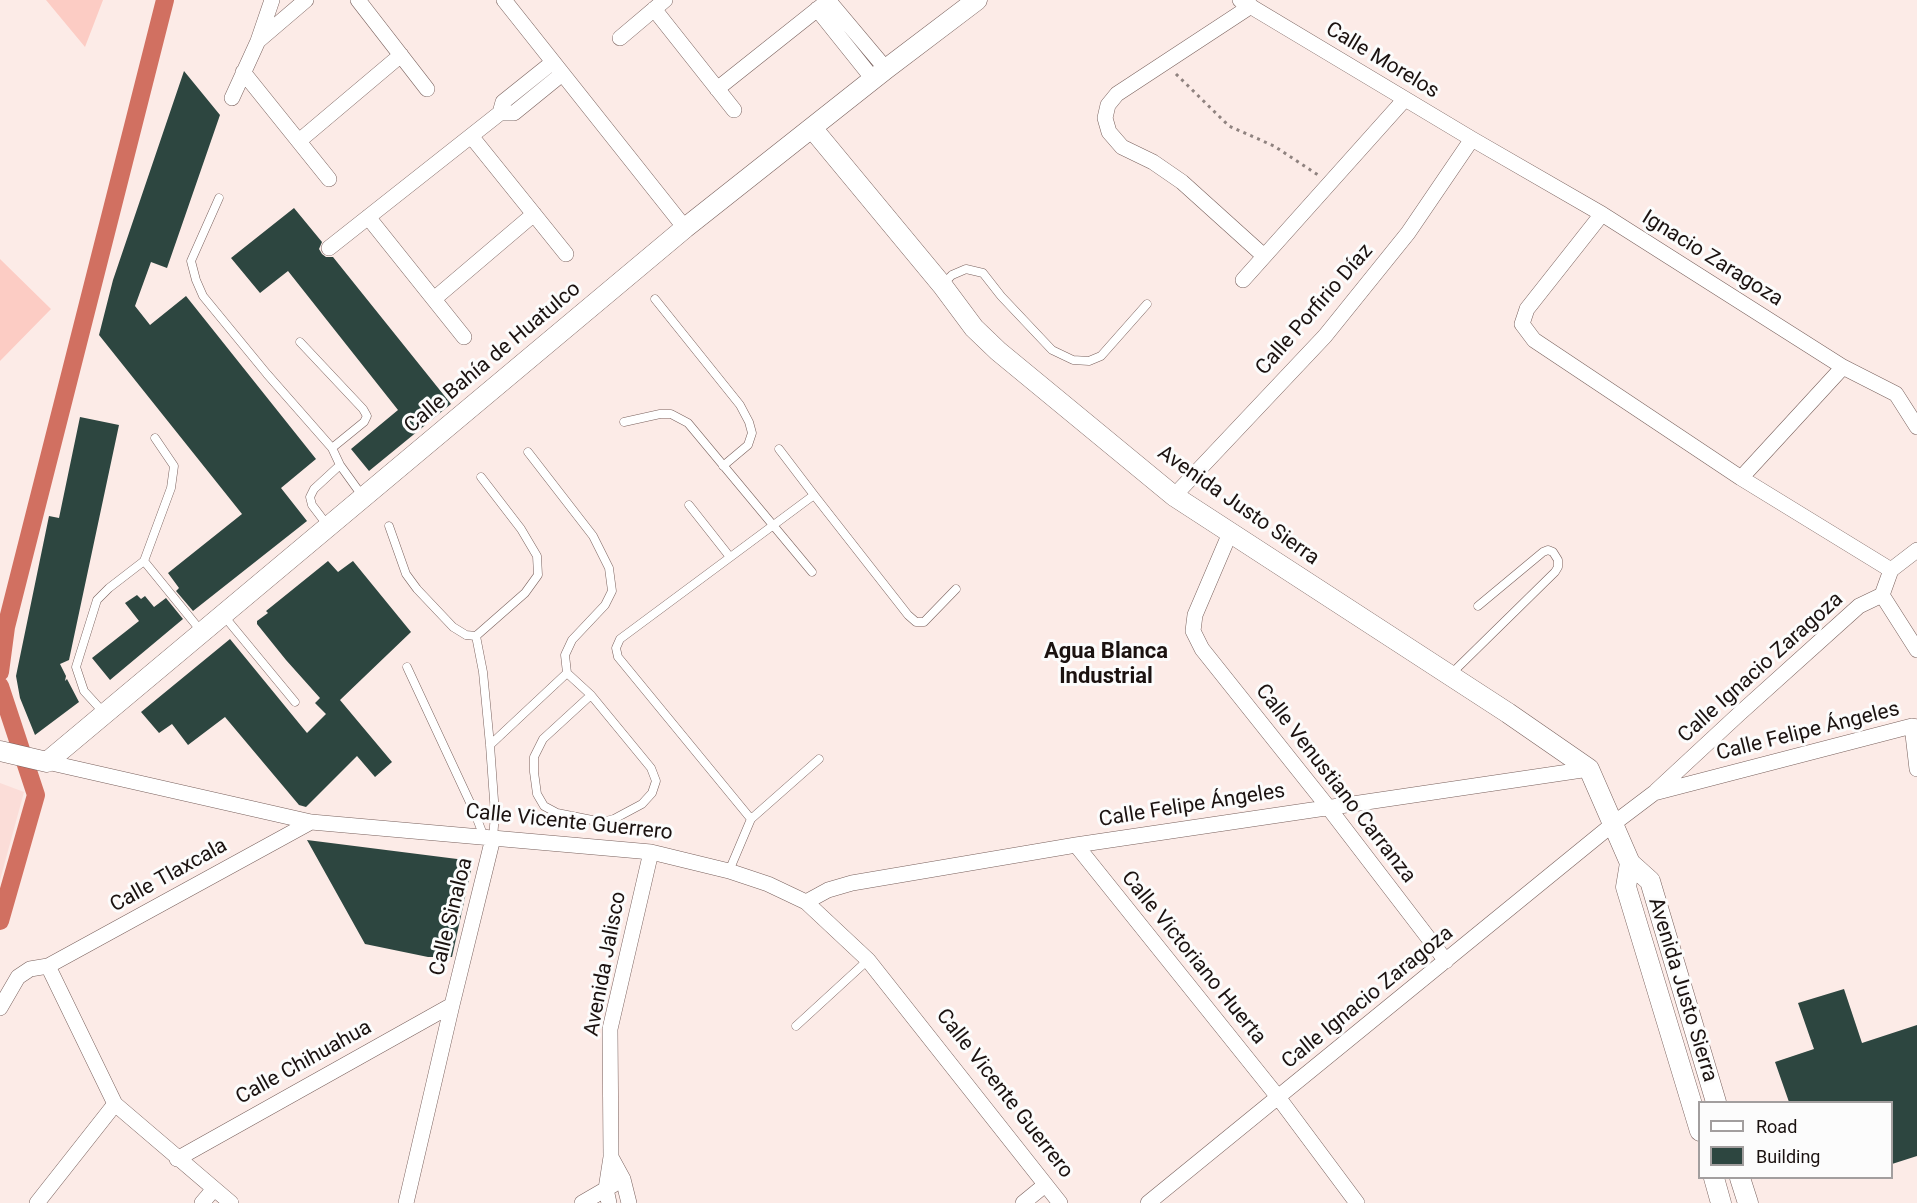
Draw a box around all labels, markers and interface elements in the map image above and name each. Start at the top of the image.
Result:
street label: Calle Morelos [1321,17,1443,105]
street label: Ignacio Zaragoza [1637,206,1787,312]
street label: Calle Porfirio Díaz [1251,239,1379,381]
street label: Calle Bahía de Huatulco [400,277,586,439]
street label: Avenida Justo Sierra [1152,441,1324,571]
street label: Calle Ignacio Zaragoza [1673,587,1849,749]
district label: Agua Blanca Industrial [1044,639,1168,690]
street label: Calle Venustiano Carranza [1249,679,1421,889]
street label: Calle Felipe Ángeles [1714,697,1902,767]
street label: Calle Felipe Ángeles [1097,779,1287,833]
street label: Calle Vicente Guerrero [464,800,674,846]
street label: Calle Tlaxcala [106,833,232,919]
street label: Calle Sinaloa [425,855,479,979]
street label: Calle Victoriano Huerta [1115,866,1271,1050]
street label: Avenida Jalisco [580,890,632,1038]
street label: Avenida Justo Sierra [1642,895,1722,1085]
street label: Calle Ignacio Zaragoza [1277,921,1459,1075]
street label: Calle Vicente Guerrero [930,1004,1078,1184]
street label: Calle Chihuahua [232,1015,376,1111]
legend [1698,1101,1893,1179]
text: Road [1756,1116,1797,1137]
text: Building [1756,1146,1820,1167]

